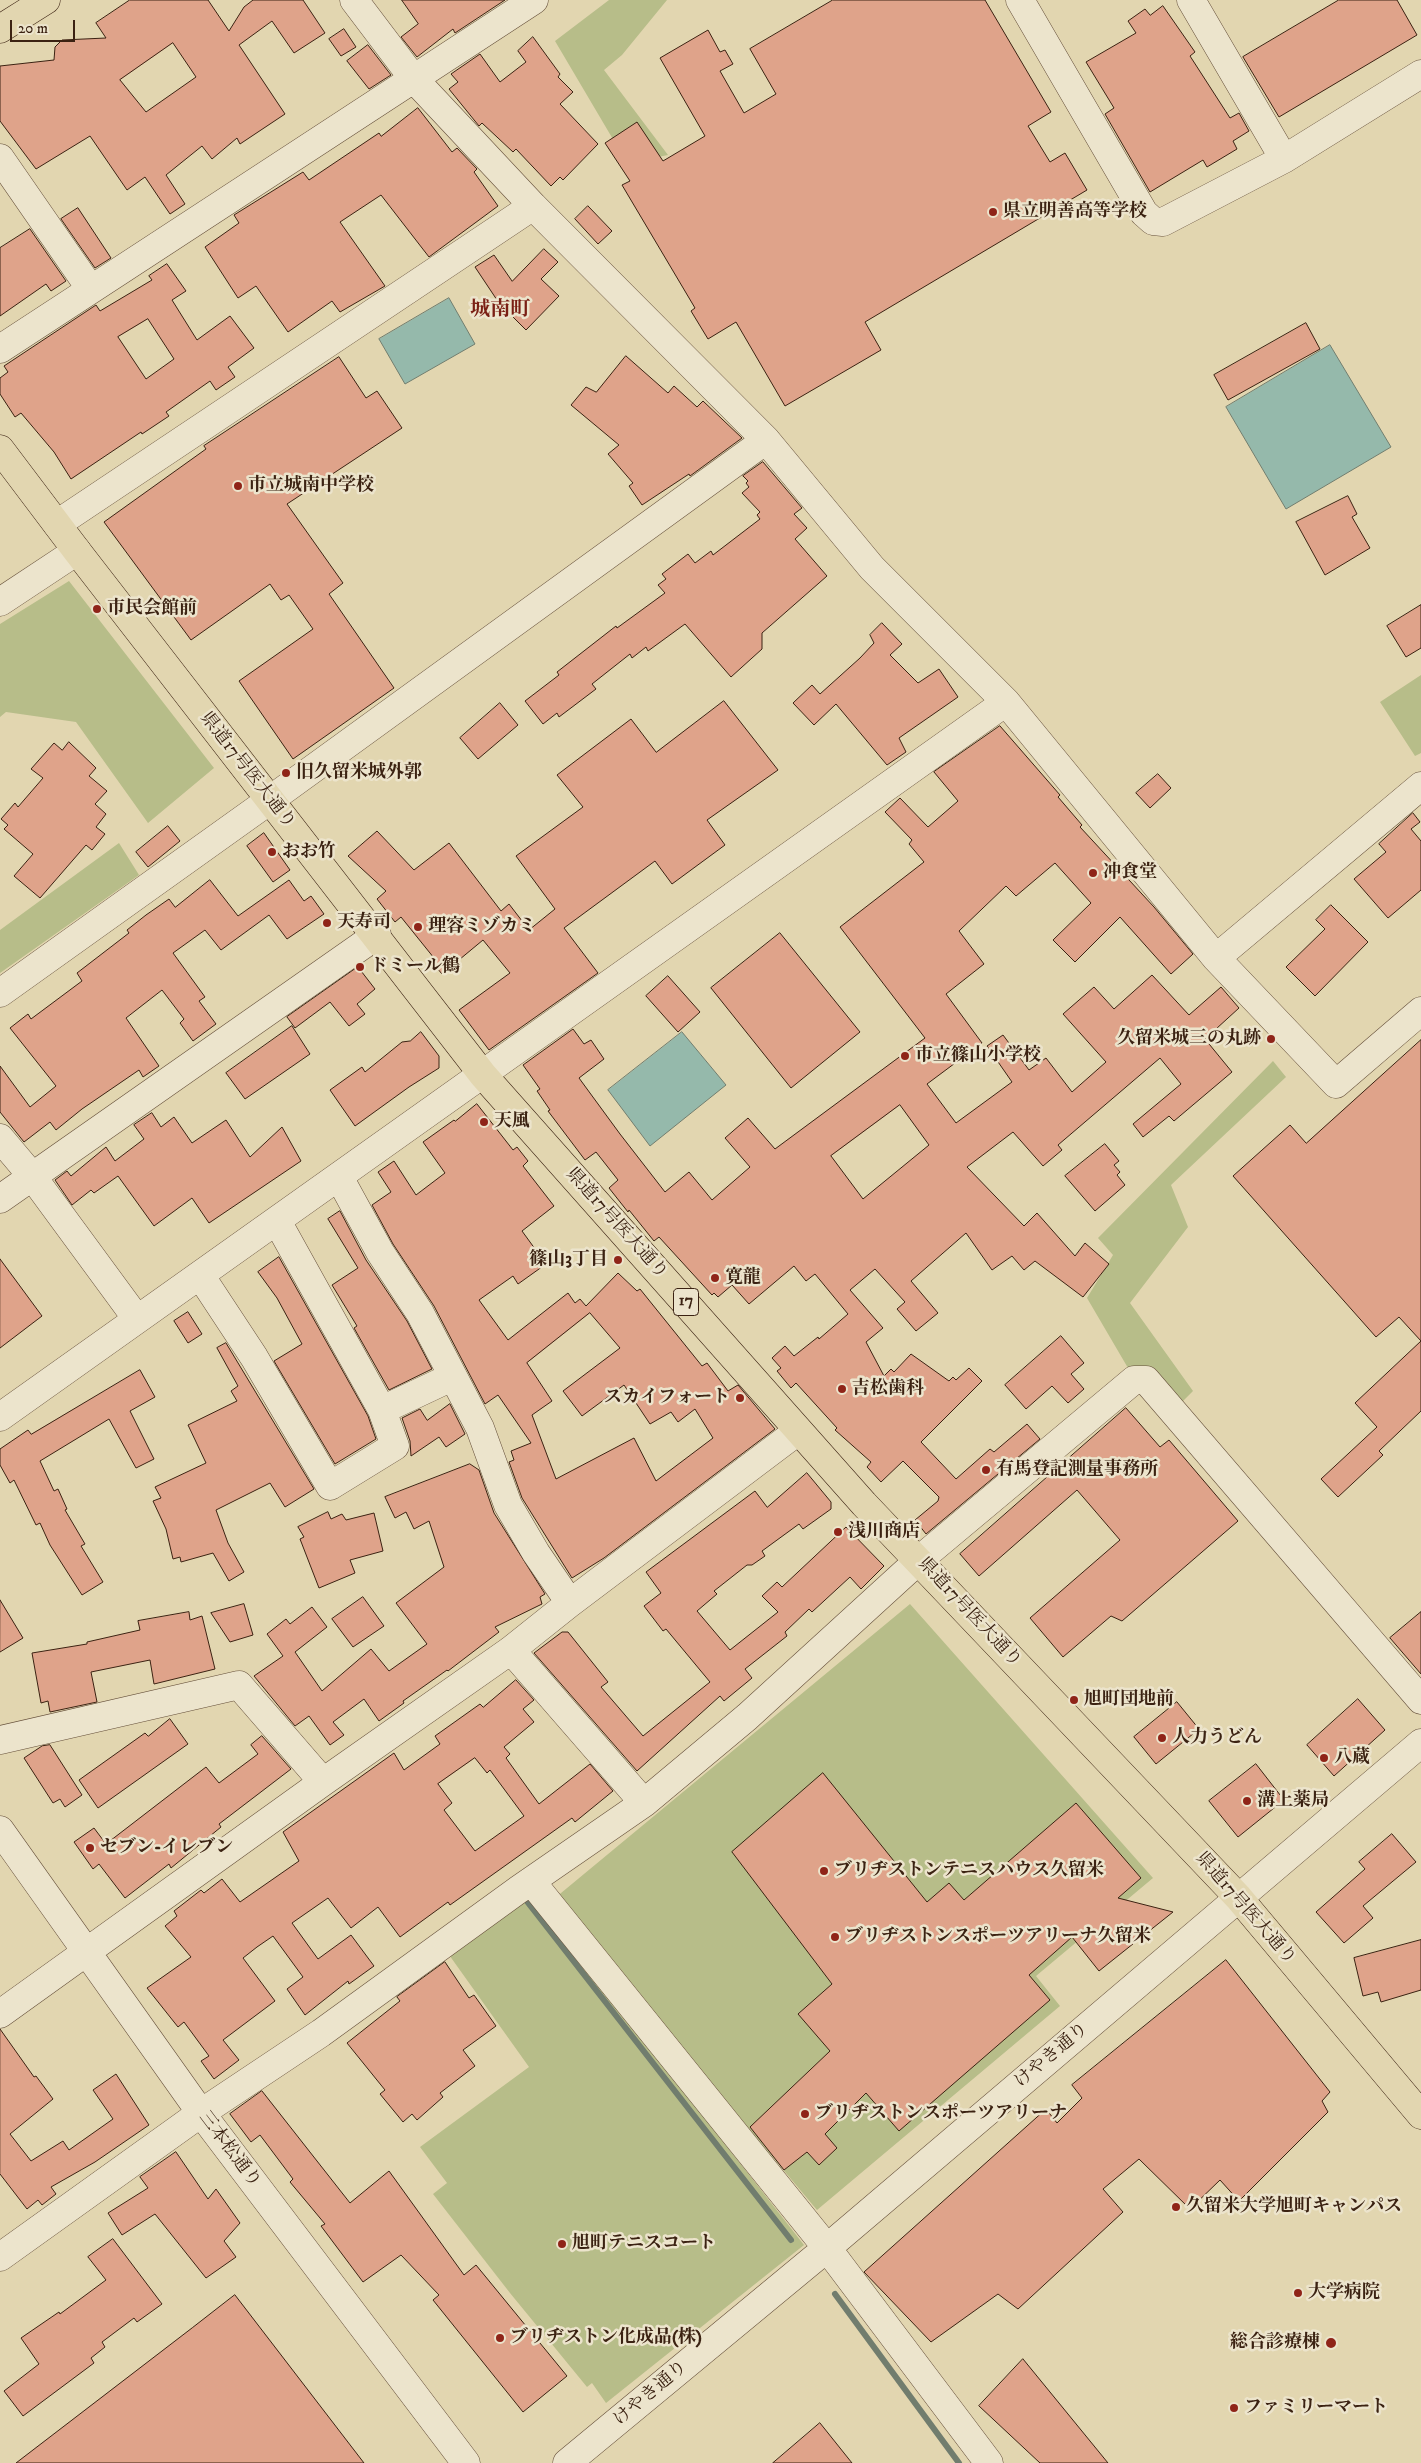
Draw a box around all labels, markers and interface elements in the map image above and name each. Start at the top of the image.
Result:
scale bar [12,10,78,42]
text: 20 m [18,19,48,38]
place label: 県立明善高等学校 [1003,201,1147,223]
marker: 県立明善高等学校 [987,206,999,218]
district label: 城南町 [470,299,530,323]
place label: 市立城南中学校 [248,475,374,497]
marker: 市立城南中学校 [232,480,244,492]
place label: 市民会館前 [107,598,197,620]
marker: 市民会館前 [91,603,103,615]
street label: 県道17号医大通り [195,708,299,834]
place label: 旧久留米城外郭 [296,762,422,784]
marker: 旧久留米城外郭 [280,767,292,779]
place label: おお竹 [282,841,336,863]
marker: おお竹 [266,846,278,858]
place label: 冲食堂 [1103,862,1157,884]
marker: 冲食堂 [1087,867,1099,879]
place label: 天寿司 [337,912,391,934]
place label: 理容ミゾカミ [428,916,536,938]
marker: 天寿司 [321,917,333,929]
marker: 理容ミゾカミ [412,921,424,933]
place label: ドミール鶴 [370,956,460,978]
marker: ドミール鶴 [354,961,366,973]
place label: 久留米城三の丸跡 [1117,1028,1261,1050]
marker: 久留米城三の丸跡 [1265,1033,1277,1045]
place label: 市立篠山小学校 [915,1045,1041,1067]
marker: 市立篠山小学校 [899,1050,911,1062]
place label: 天風 [494,1111,530,1133]
marker: 天風 [478,1116,490,1128]
street label: 県道17号医大通り [560,1164,672,1284]
place label: 篠山3丁目 [529,1249,608,1271]
marker: 篠山3丁目 [612,1254,624,1266]
place label: 寛龍 [725,1267,761,1289]
marker: 寛龍 [709,1272,721,1284]
road number: 17 [674,1288,698,1315]
place label: 吉松歯科 [852,1378,924,1400]
marker: 吉松歯科 [836,1383,848,1395]
place label: スカイフォート [604,1387,730,1409]
marker: スカイフォート [734,1392,746,1404]
place label: 有馬登記測量事務所 [996,1459,1158,1481]
marker: 有馬登記測量事務所 [980,1464,992,1476]
place label: 浅川商店 [848,1521,920,1543]
marker: 浅川商店 [832,1526,844,1538]
street label: 県道17号医大通り [913,1554,1025,1672]
place label: 旭町団地前 [1084,1689,1174,1711]
marker: 旭町団地前 [1068,1694,1080,1706]
place label: 人力うどん [1172,1727,1262,1749]
marker: 人力うどん [1156,1732,1168,1744]
place label: 八蔵 [1334,1747,1370,1769]
marker: 八蔵 [1318,1752,1330,1764]
place label: 溝上薬局 [1257,1790,1329,1812]
marker: 溝上薬局 [1241,1795,1253,1807]
place label: セブン-イレブン [100,1837,233,1859]
marker: セブン-イレブン [84,1842,96,1854]
street label: 県道17号医大通り [1190,1848,1300,1970]
place label: ブリヂストンテニスハウス久留米 [834,1860,1104,1882]
marker: ブリヂストンテニスハウス久留米 [818,1865,830,1877]
place label: ブリヂストンスポーツアリーナ久留米 [845,1926,1151,1948]
marker: ブリヂストンスポーツアリーナ久留米 [829,1931,841,1943]
street label: けやき通り [1011,2019,1093,2093]
place label: ブリヂストンスポーツアリーナ [815,2103,1067,2125]
street label: 三本松通り [193,2108,265,2192]
marker: ブリヂストンスポーツアリーナ [799,2108,811,2120]
place label: 久留米大学旭町キャンパス [1186,2196,1402,2218]
marker: 久留米大学旭町キャンパス [1170,2201,1182,2213]
place label: 旭町テニスコート [572,2233,716,2255]
marker: 旭町テニスコート [556,2238,568,2250]
place label: 大学病院 [1308,2282,1380,2304]
marker: 大学病院 [1292,2287,1304,2299]
place label: ブリヂストン化成品(株) [510,2327,702,2349]
marker: ブリヂストン化成品(株) [494,2332,506,2344]
place label: 総合診療棟 [1230,2332,1320,2354]
marker: 総合診療棟 [1324,2336,1338,2350]
street label: けやき通り [610,2357,692,2431]
place label: ファミリーマート [1244,2397,1388,2419]
marker: ファミリーマート [1228,2402,1240,2414]

